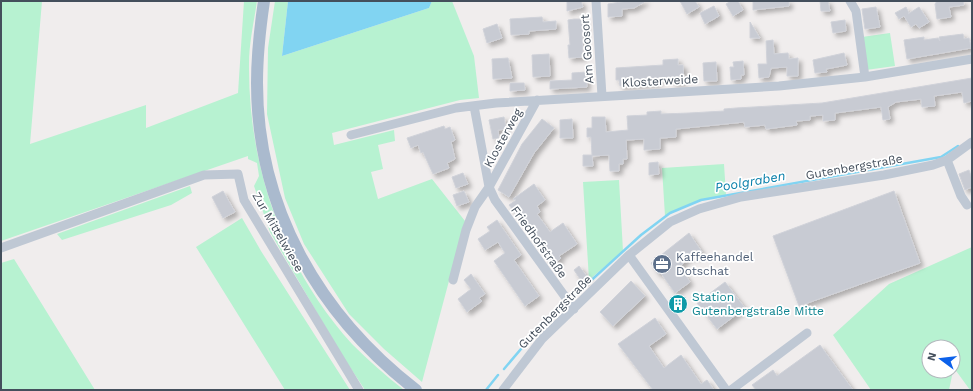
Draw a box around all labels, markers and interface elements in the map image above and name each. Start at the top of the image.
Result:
street label: Am Goosort [578,14,596,84]
street label: Klosterweide [622,72,699,90]
street label: Klosterweg [481,106,525,170]
street label: Gutenbergstraße [804,152,904,182]
water label: Poolgraben [714,168,787,195]
street label: Zur Mittelwiese [249,190,307,275]
street label: Friedhofstraße [508,203,570,281]
place label: Kaffeehandel Dotschat [676,250,754,278]
office icon: Kaffeehandel Dotschat [651,253,673,275]
street label: Gutenbergstraße [515,272,595,352]
place label: Station Gutenbergstraße Mitte [692,290,824,318]
building icon: Station Gutenbergstraße Mitte [667,293,689,315]
north arrow [921,339,961,379]
text: N [924,351,939,362]

